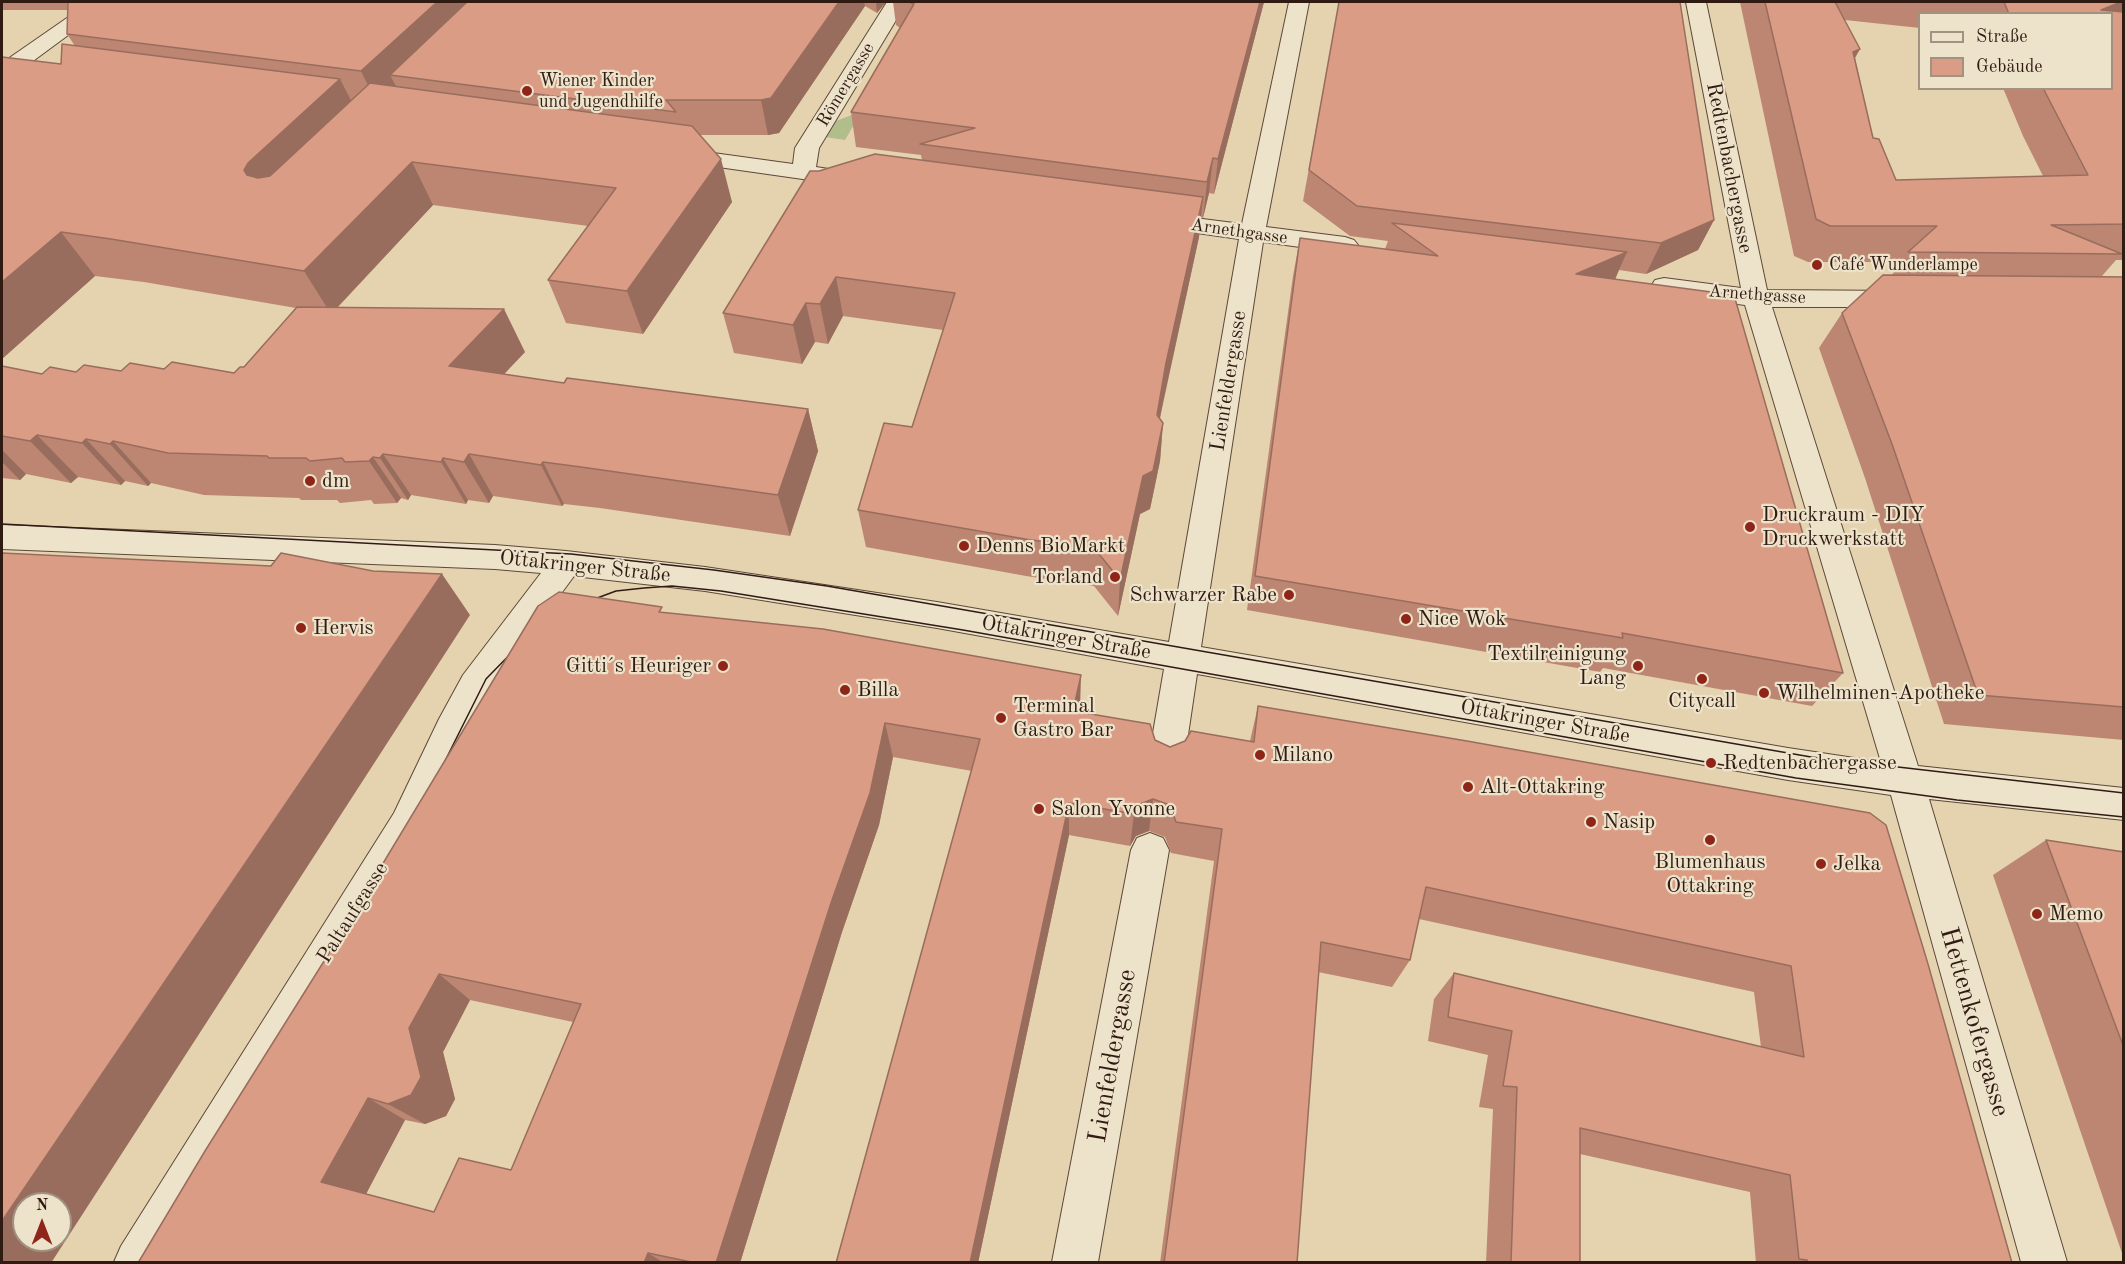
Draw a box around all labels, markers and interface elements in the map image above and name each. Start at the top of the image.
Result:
legend [1918,12,2113,90]
text: Straße [1976,28,2027,46]
street label: Römergasse [812,39,880,131]
text: Gebäude [1976,58,2043,76]
place label: Wiener Kinder und Jugendhilfe [539,70,663,112]
street label: Redtenbachergasse [1700,80,1758,256]
marker: Wiener Kinder und Jugendhilfe [520,84,534,98]
street label: Arnethgasse [1189,215,1289,249]
place label: Café Wunderlampe [1829,254,1978,276]
marker: Café Wunderlampe [1810,258,1824,272]
street label: Arnethgasse [1707,281,1807,309]
street label: Lienfeldergasse [1205,309,1253,453]
place label: dm [322,468,350,494]
marker: dm [303,474,317,488]
place label: Druckraum - DIY Druckwerkstatt [1762,502,1925,552]
marker: Druckraum - DIY Druckwerkstatt [1743,520,1757,534]
place label: Denns BioMarkt [976,533,1125,559]
marker: Denns BioMarkt [957,539,971,553]
street label: Ottakringer Straße [498,545,672,589]
place label: Torland [1032,564,1103,590]
marker: Torland [1108,570,1122,584]
place label: Schwarzer Rabe [1130,582,1277,608]
marker: Schwarzer Rabe [1282,588,1296,602]
place label: Nice Wok [1418,606,1506,632]
street label: Ottakringer Straße [979,611,1153,665]
marker: Nice Wok [1399,612,1413,626]
place label: Hervis [313,615,374,641]
marker: Hervis [294,621,308,635]
place label: Textilreinigung Lang [1487,641,1626,691]
place label: Gitti´s Heuriger [566,653,711,679]
marker: Gitti´s Heuriger [716,659,730,673]
marker: Textilreinigung Lang [1631,659,1645,673]
marker: Citycall [1695,672,1709,686]
place label: Billa [857,677,899,703]
place label: Wilhelminen-Apotheke [1776,680,1984,706]
marker: Billa [838,683,852,697]
marker: Wilhelminen-Apotheke [1757,686,1771,700]
place label: Citycall [1668,688,1736,714]
place label: Terminal Gastro Bar [1013,693,1113,743]
street label: Ottakringer Straße [1458,695,1632,749]
marker: Terminal Gastro Bar [994,711,1008,725]
place label: Milano [1272,742,1333,768]
marker: Milano [1253,748,1267,762]
place label: Redtenbachergasse [1723,750,1897,776]
marker: Redtenbachergasse [1704,756,1718,770]
place label: Alt-Ottakring [1480,774,1604,800]
marker: Alt-Ottakring [1461,780,1475,794]
place label: Salon Yvonne [1051,796,1175,822]
marker: Salon Yvonne [1032,802,1046,816]
place label: Nasip [1603,809,1655,835]
marker: Nasip [1584,815,1598,829]
marker: Blumenhaus Ottakring [1703,833,1717,847]
place label: Blumenhaus Ottakring [1654,849,1766,899]
place label: Jelka [1833,851,1881,877]
marker: Jelka [1814,857,1828,871]
street label: Paltaufgasse [312,858,394,968]
place label: Memo [2049,901,2103,927]
marker: Memo [2030,907,2044,921]
street label: Hettenkofergasse [1932,924,2016,1120]
street label: Lienfeldergasse [1082,967,1144,1145]
north arrow [12,1192,72,1252]
text: N [36,1198,48,1214]

